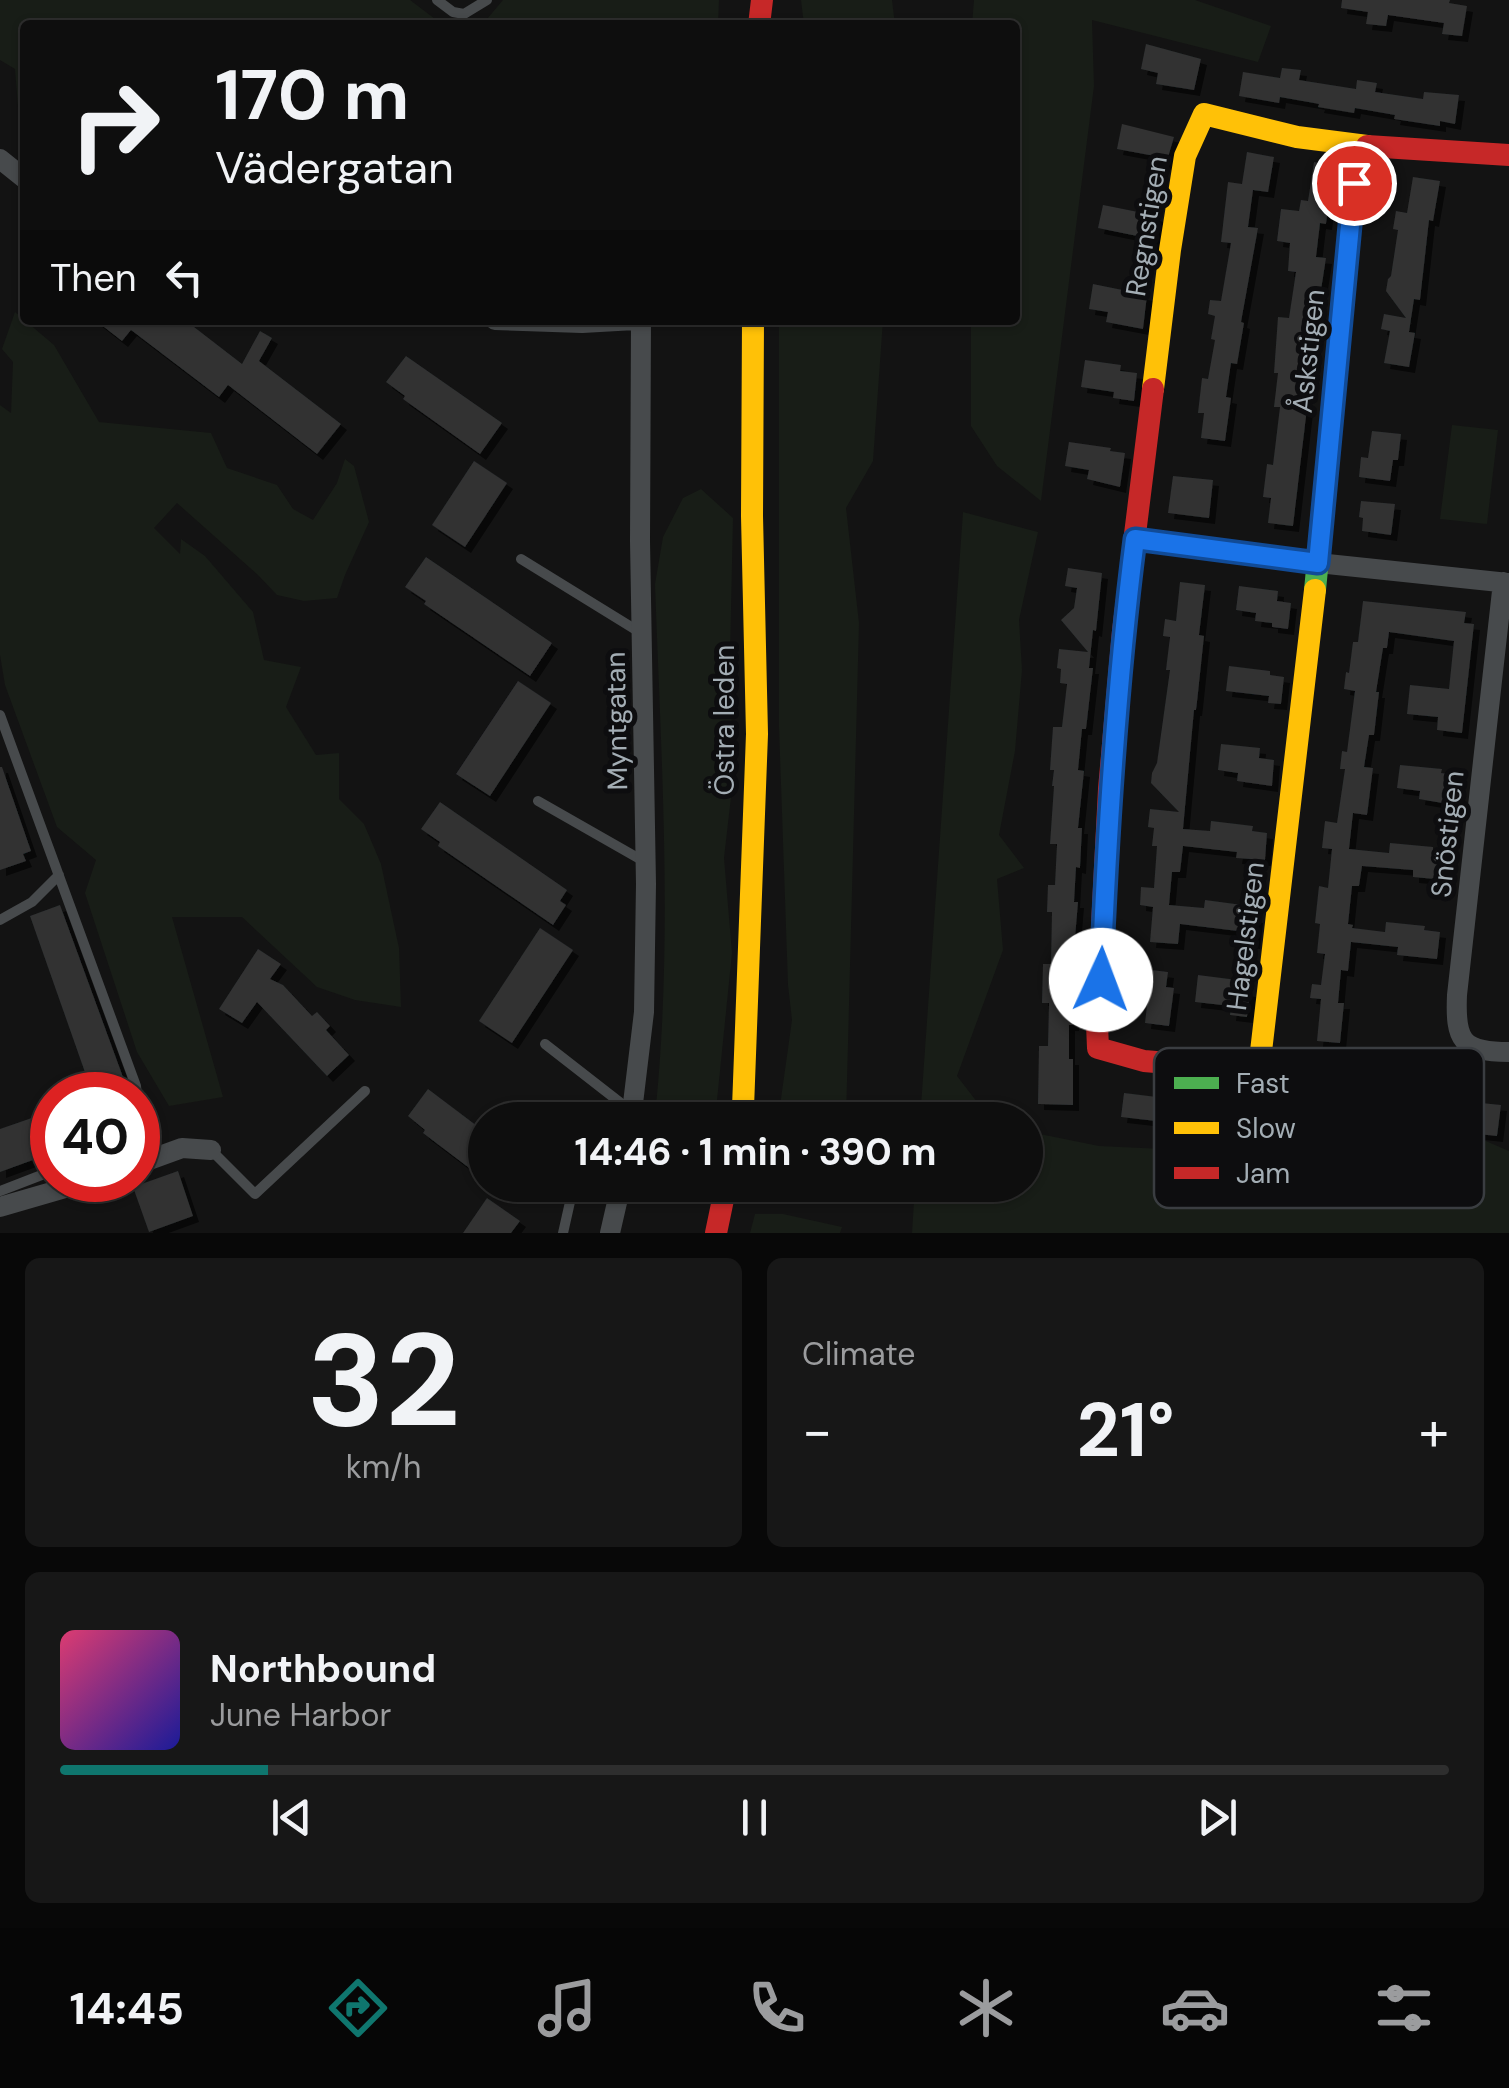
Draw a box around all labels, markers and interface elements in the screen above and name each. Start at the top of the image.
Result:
text: 170 m [215,50,409,141]
icon: right [50,60,180,190]
text: Vädergatan [215,138,454,197]
pin [1312,141,1397,226]
street label: Regnstigen [1117,153,1176,299]
icon: arrive [1327,156,1382,211]
icon: left [157,250,212,305]
text: Then [50,253,137,303]
street label: Åskstigen [1283,287,1333,415]
street label: Östra leden [706,645,743,795]
street label: Myntgatan [597,651,636,791]
street label: Snöstigen [1422,769,1473,899]
street label: Hagelstigen [1218,860,1273,1013]
position arrow [1049,928,1153,1032]
legend [1154,1048,1484,1208]
text: Fast [1236,1065,1290,1102]
speed limit sign: 40 [30,1072,160,1202]
text: Slow [1236,1110,1296,1147]
text: 14:46 · 1 min · 390 m [575,1127,936,1177]
text: Jam [1236,1155,1290,1192]
text: 32 [307,1296,460,1465]
text: Climate [802,1333,916,1375]
text: 21° [1077,1382,1174,1479]
text: − [802,1395,832,1467]
text: + [1419,1395,1449,1467]
text: km/h [346,1446,421,1488]
text: Northbound [210,1644,436,1694]
text: June Harbor [210,1694,391,1736]
icon: previous [264,1790,319,1845]
icon: pause [727,1790,782,1845]
icon: next [1190,1790,1245,1845]
icon: directions [323,1973,393,2043]
icon: music [532,1973,602,2043]
icon: phone [742,1973,812,2043]
icon: climate [951,1973,1021,2043]
icon: car [1160,1973,1230,2043]
icon: filters [1369,1973,1439,2043]
text: 14:45 [70,1979,184,2038]

